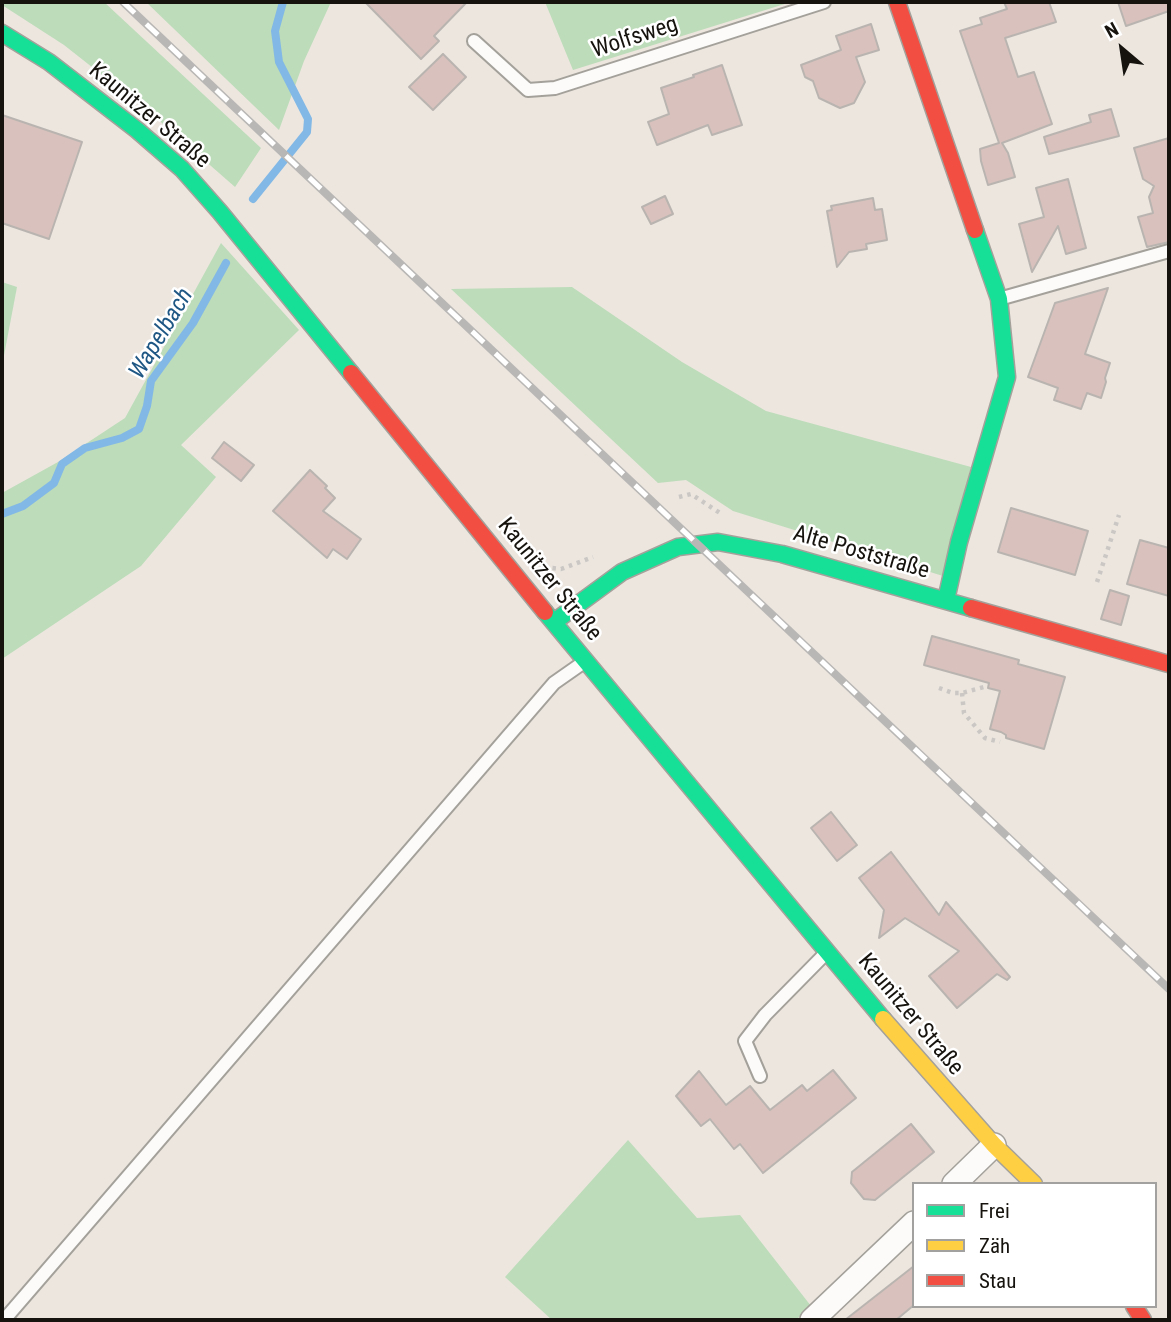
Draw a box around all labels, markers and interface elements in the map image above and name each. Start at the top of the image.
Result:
street label: Wolfsweg [588,11,682,65]
north arrow [1087,14,1157,84]
text: N [1101,17,1122,43]
street label: Kaunitzer Straße [83,57,215,175]
water label: Wapelbach [124,283,200,385]
street label: Kaunitzer Straße [491,513,607,647]
street label: Alte Poststraße [790,520,932,586]
street label: Kaunitzer Straße [851,949,969,1081]
legend [912,1182,1157,1308]
text: Frei [979,1199,1010,1223]
text: Zäh [979,1234,1010,1258]
text: Stau [979,1269,1016,1293]

